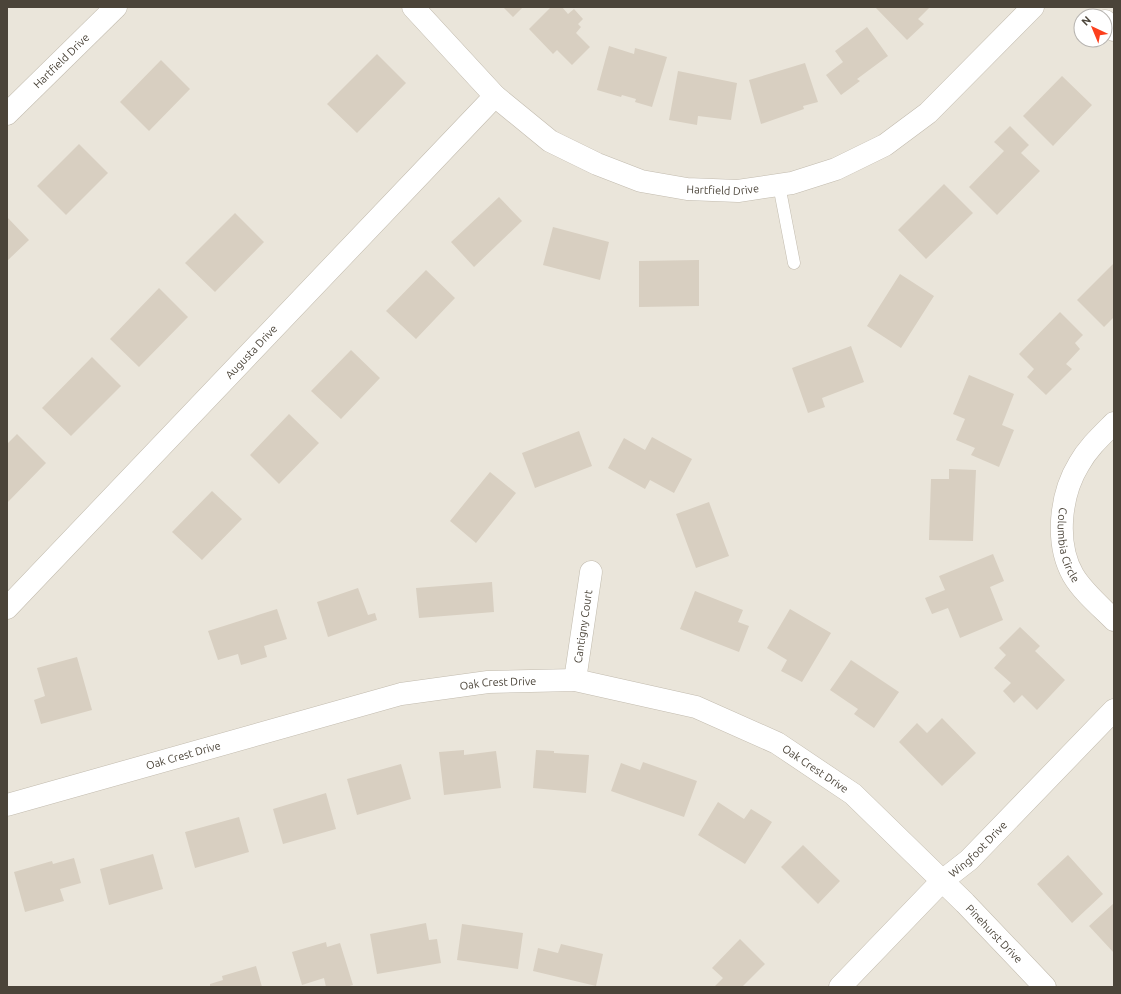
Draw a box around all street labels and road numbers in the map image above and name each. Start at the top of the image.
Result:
street label: Hartfield Drive [31,31,91,91]
street label: Hartfield Drive [686,182,760,197]
street label: Augusta Drive [223,323,280,381]
street label: Columbia Circle [1056,507,1082,585]
street label: Cantigny Court [572,588,594,664]
street label: Oak Crest Drive [459,675,536,692]
street label: Oak Crest Drive [144,739,222,772]
street label: Oak Crest Drive [780,742,851,795]
street label: Wingfoot Drive [946,819,1009,880]
street label: Pinehurst Drive [964,902,1025,965]

